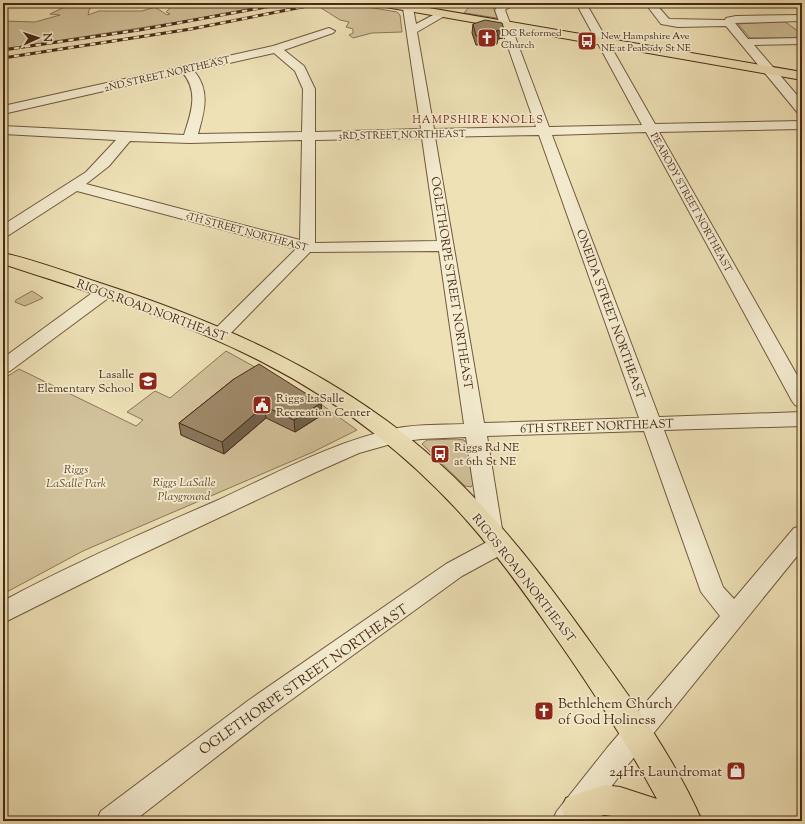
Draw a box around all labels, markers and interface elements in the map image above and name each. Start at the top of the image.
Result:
north arrow [18,18,58,58]
place label: DC Reformed Church [501,26,562,53]
church icon: DC Reformed Church [476,27,498,49]
place label: New Hampshire Ave NE at Peabody St NE [601,29,691,56]
bus stop icon: New Hampshire Ave NE at Peabody St NE [576,30,598,52]
text: N [39,32,55,43]
street label: 2ND STREET NORTHEAST [103,53,232,96]
district label: HAMPSHIRE KNOLLS [412,112,544,128]
street label: 3RD STREET NORTHEAST [338,127,466,144]
street label: PEABODY STREET NORTHEAST [646,130,735,275]
street label: OGLETHORPE STREET NORTHEAST [425,175,477,391]
street label: 5TH STREET NORTHEAST [183,209,309,256]
street label: ONEIDA STREET NORTHEAST [571,227,649,402]
street label: RIGGS ROAD NORTHEAST [74,275,230,347]
place label: Lasalle Elementary School [37,366,135,398]
school or university icon: Lasalle Elementary School [137,370,159,392]
place label: Riggs LaSalle Recreation Center [276,390,371,422]
public building icon: Riggs LaSalle Recreation Center [251,394,273,416]
street label: 6TH STREET NORTHEAST [520,415,675,439]
place label: Riggs Rd NE at 6th St NE [454,439,520,471]
bus stop icon: Riggs Rd NE at 6th St NE [429,443,451,465]
park label: Riggs LaSalle Park [46,461,107,493]
park label: Riggs LaSalle Playground [152,474,216,506]
street label: RIGGS ROAD NORTHEAST [467,510,580,647]
street label: OGLETHORPE STREET NORTHEAST [196,600,413,761]
place label: Bethlehem Church of God Holiness [558,695,673,731]
church icon: Bethlehem Church of God Holiness [533,700,555,722]
shop icon: 24Hrs Laundromat [725,760,747,782]
place label: 24Hrs Laundromat [609,763,722,783]

